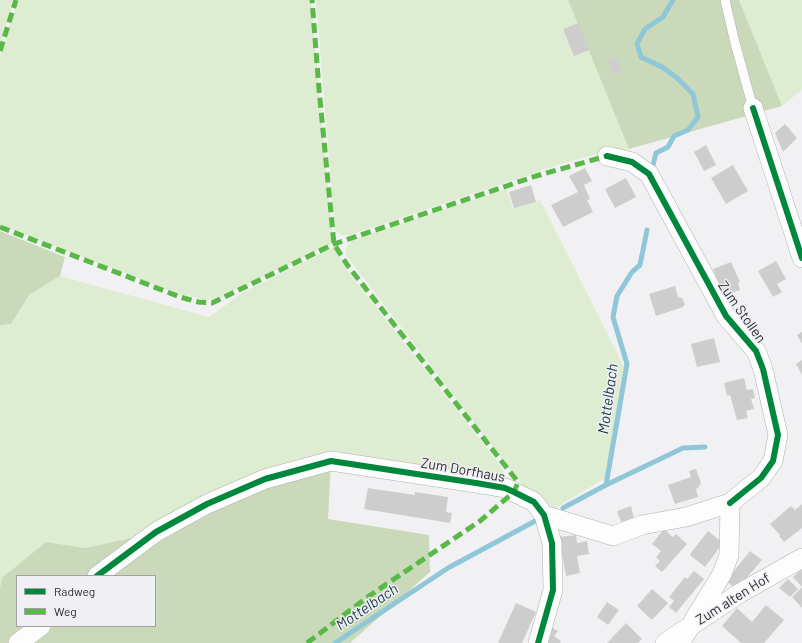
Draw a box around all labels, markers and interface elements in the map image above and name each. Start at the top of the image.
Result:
street label: Zum Stollen [715,278,769,346]
water label: Mottelbach [594,363,622,435]
street label: Zum Dorfhaus [420,454,506,486]
street label: Zum alten Hof [693,570,773,628]
legend [16,575,156,627]
water label: Mottelbach [333,580,401,634]
text: Radweg [54,584,95,598]
text: Weg [54,604,77,618]

